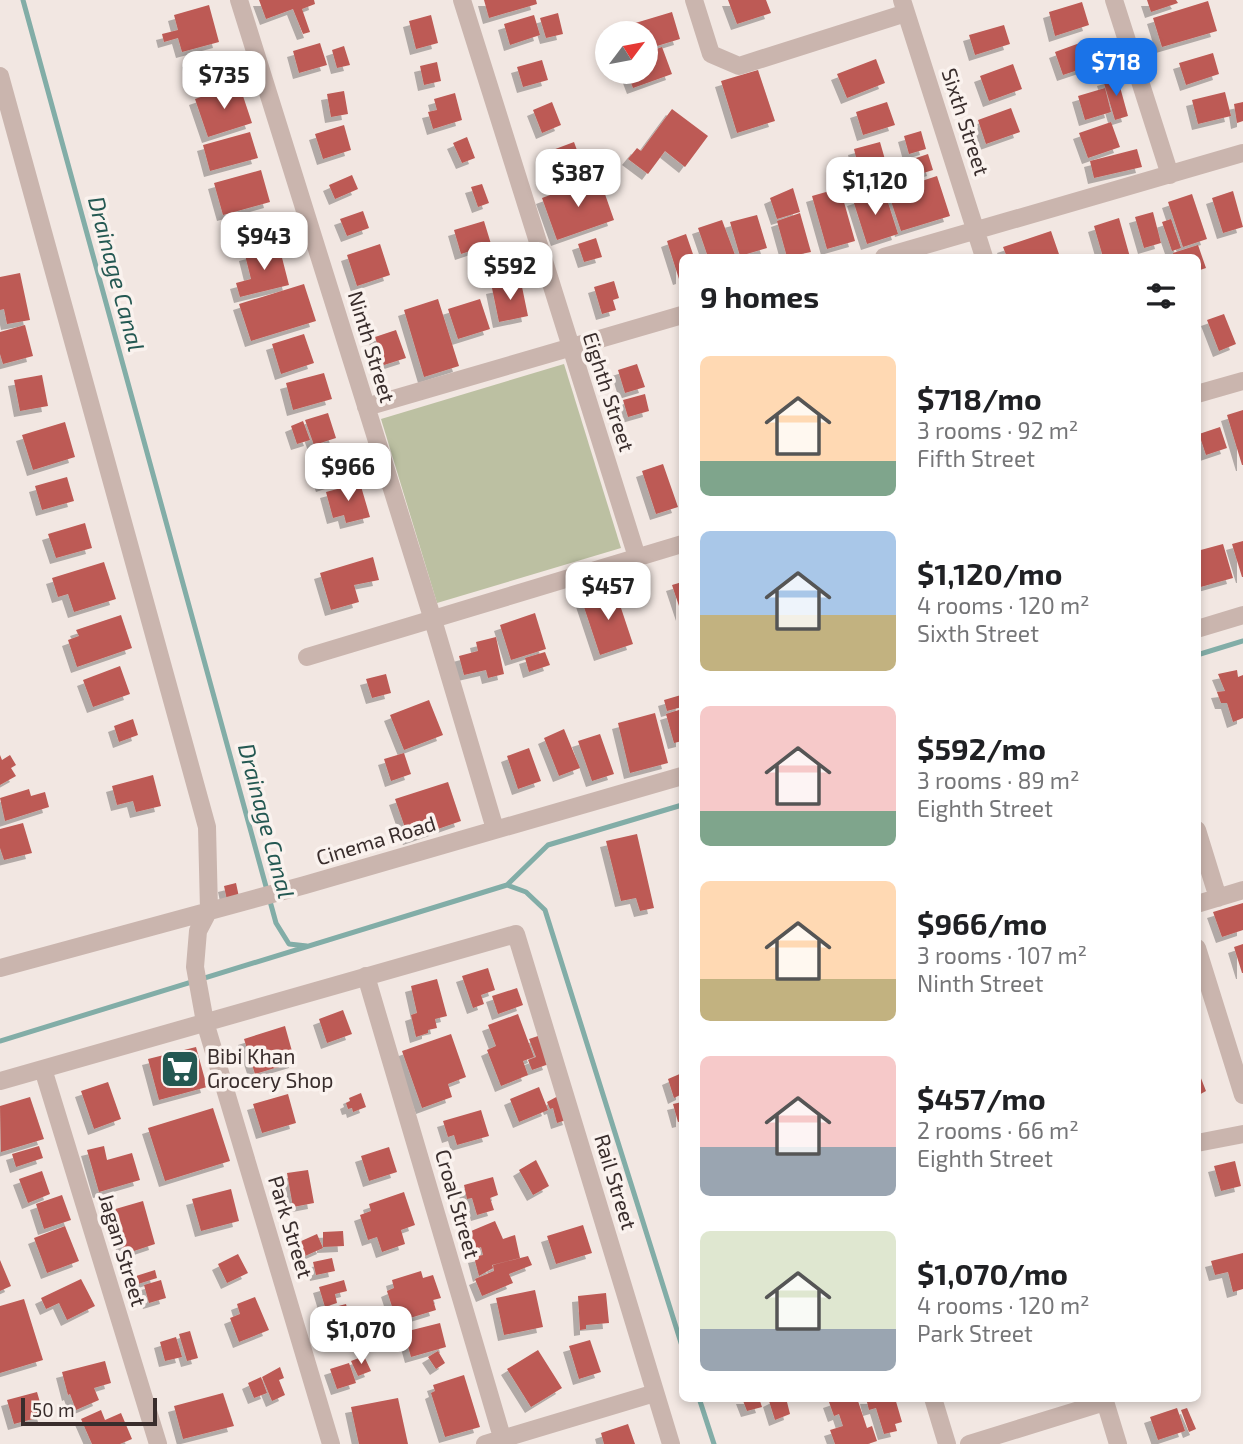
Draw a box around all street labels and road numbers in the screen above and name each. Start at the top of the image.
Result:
street label: Sixth Street [937,65,996,178]
street label: Ninth Street [344,288,401,405]
street label: Eighth Street [578,329,640,454]
street label: Cinema Road [313,810,438,870]
street label: Rail Street [590,1131,643,1232]
street label: Croal Street [431,1146,486,1261]
street label: Park Street [264,1172,319,1281]
street label: Jagan Street [94,1190,153,1309]

